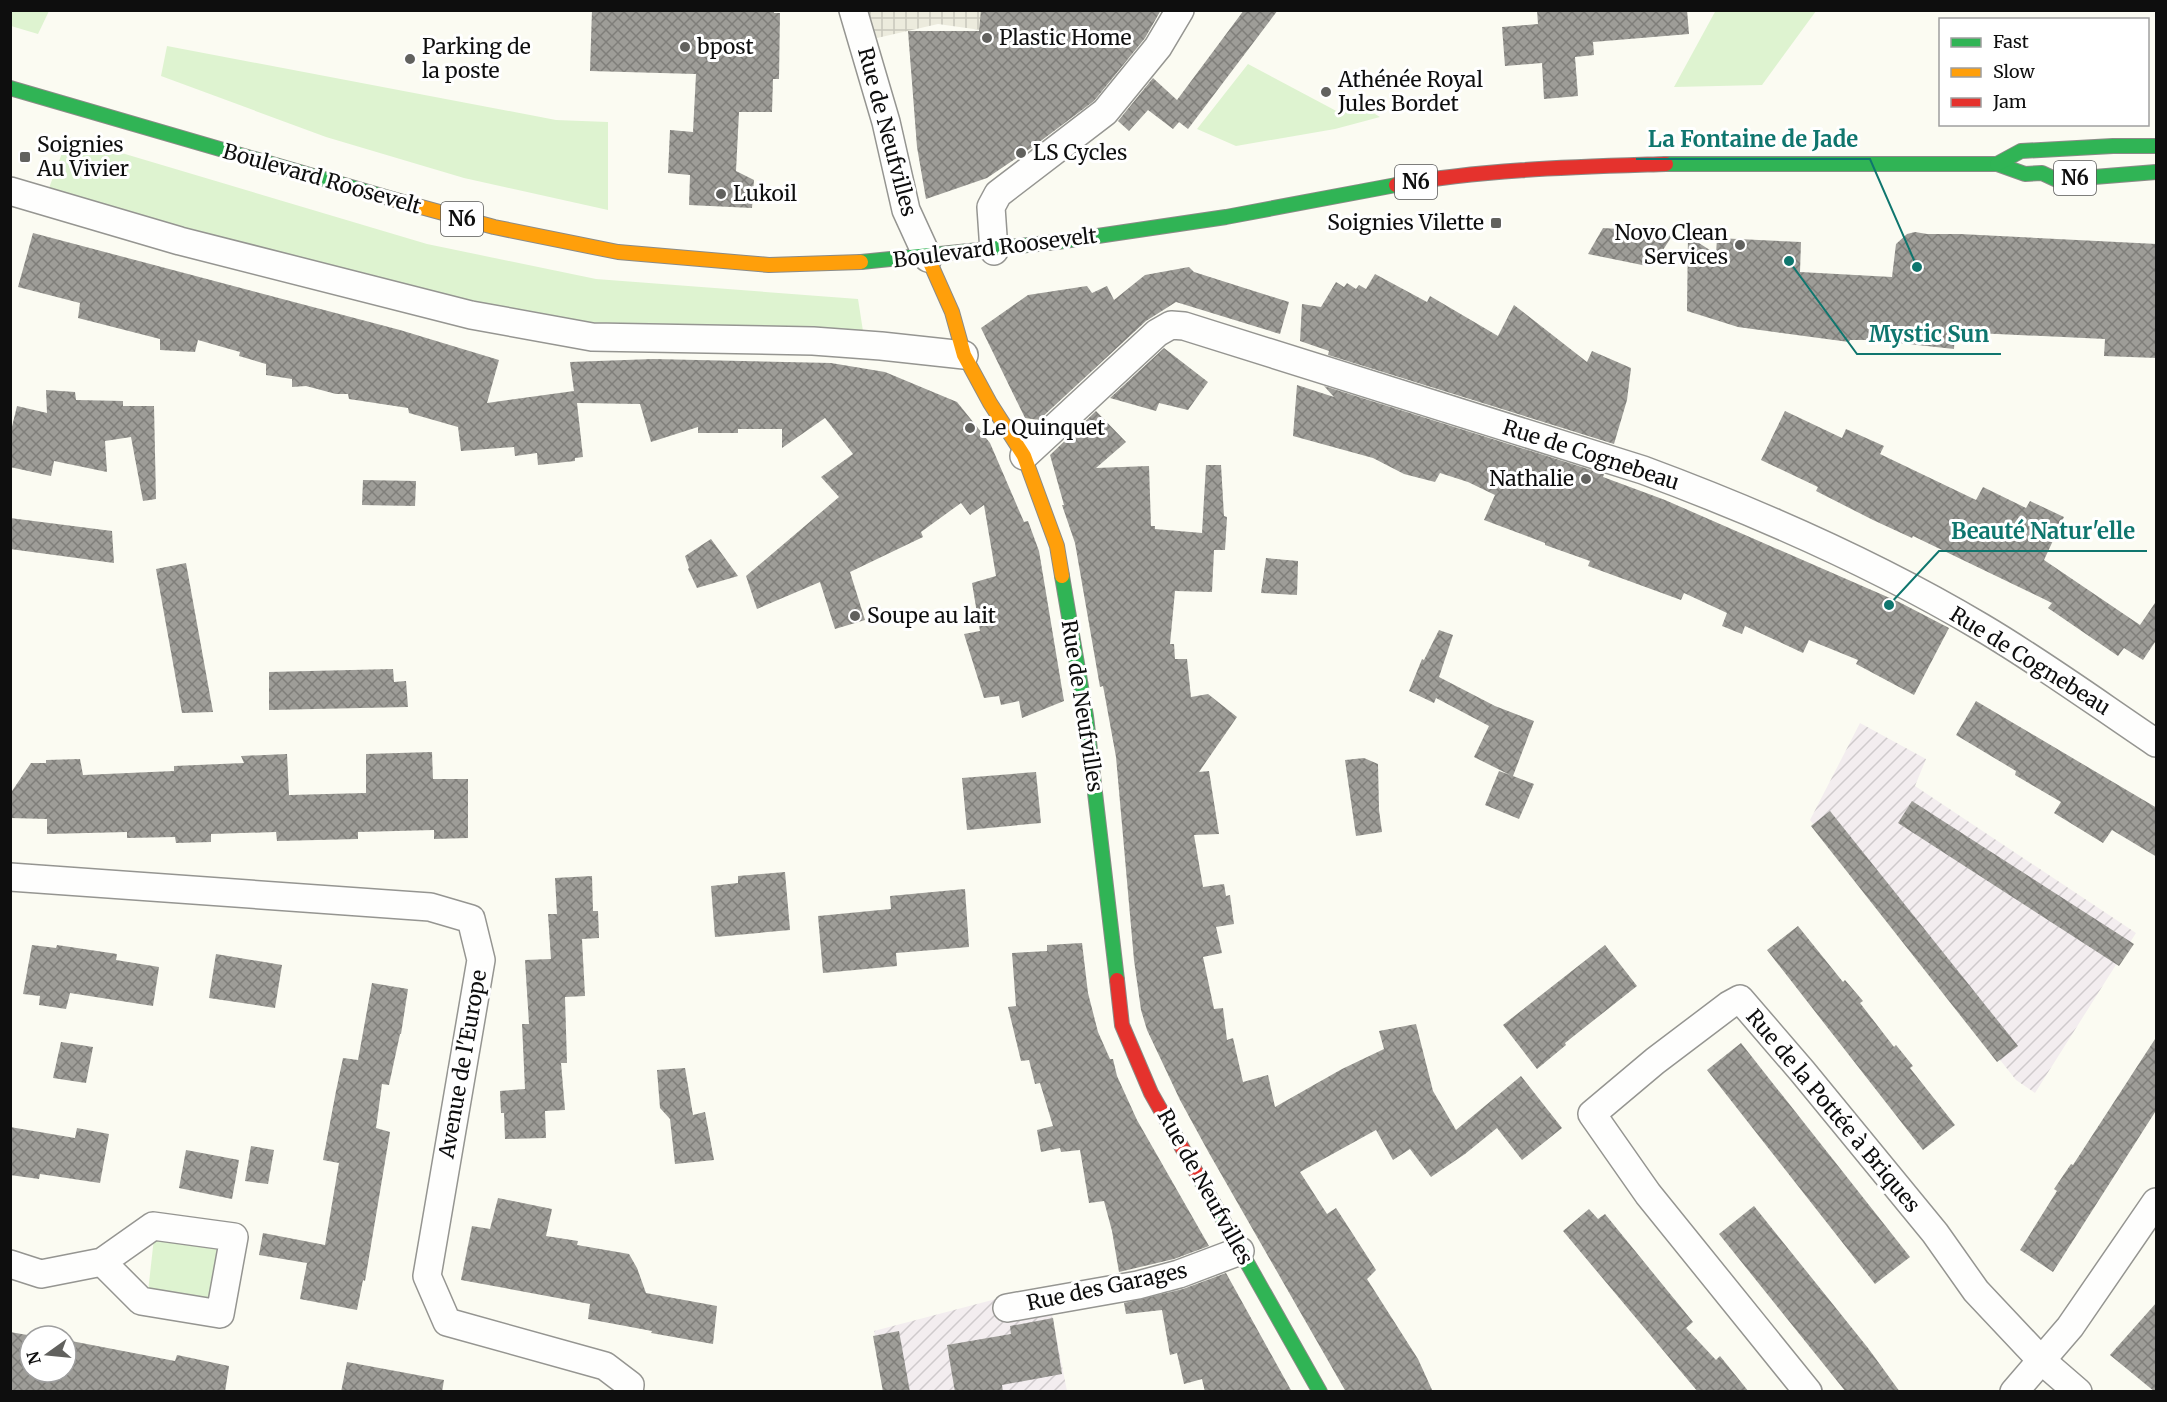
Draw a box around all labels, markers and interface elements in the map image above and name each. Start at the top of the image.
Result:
legend [1939,18,2149,126]
place label: Plastic Home [999,24,1132,51]
text: Fast [1993,30,2029,53]
marker: Plastic Home [980,31,994,45]
place label: Parking de la poste [422,33,531,84]
place label: bpost [696,33,754,60]
marker: bpost [678,40,692,54]
street label: Rue de Neufvilles [852,44,923,219]
marker: Parking de la poste [403,52,417,66]
text: Slow [1993,60,2036,83]
place label: Athénée Royal Jules Bordet [1337,66,1483,117]
marker: Athénée Royal Jules Bordet [1319,85,1333,99]
text: Jam [1992,90,2027,113]
callout: La Fontaine de Jade [1636,119,1870,159]
text: La Fontaine de Jade [1648,125,1858,153]
place label: Soignies Au Vivier [36,131,129,182]
street label: Boulevard Roosevelt [220,137,424,220]
place label: LS Cycles [1033,139,1127,166]
marker: LS Cycles [1014,146,1028,160]
marker: Soignies Au Vivier [18,150,32,164]
road number: N6 [2054,161,2096,195]
road number: N6 [1395,165,1437,199]
place label: Lukoil [733,180,797,207]
marker: Lukoil [714,187,728,201]
road number: N6 [441,202,483,236]
place label: Soignies Vilette [1327,209,1484,236]
marker: Soignies Vilette [1489,216,1503,230]
place label: Novo Clean Services [1615,219,1728,270]
street label: Boulevard Roosevelt [892,222,1098,273]
marker: Novo Clean Services [1733,238,1747,252]
callout: Mystic Sun [1857,314,2001,354]
text: Mystic Sun [1869,320,1989,348]
street label: Rue de Cognebeau [1499,413,1683,496]
place label: Le Quinquet [982,414,1105,441]
marker: Le Quinquet [963,421,977,435]
place label: Nathalie [1489,465,1574,492]
marker: Nathalie [1579,472,1593,486]
callout: Beauté Natur'elle [1939,511,2147,551]
text: Beauté Natur'elle [1951,517,2135,545]
street label: Rue de Cognebeau [1945,600,2115,721]
place label: Soupe au lait [867,602,996,629]
marker: Soupe au lait [848,609,862,623]
street label: Rue de Neufvilles [1056,618,1109,794]
street label: Avenue de l'Europe [432,967,492,1161]
street label: Rue de la Pottée à Briques [1740,1004,1926,1218]
street label: Rue de Neufvilles [1151,1104,1259,1269]
street label: Rue des Garages [1024,1256,1190,1317]
north arrow [18,1324,78,1384]
text: N [22,1349,45,1367]

